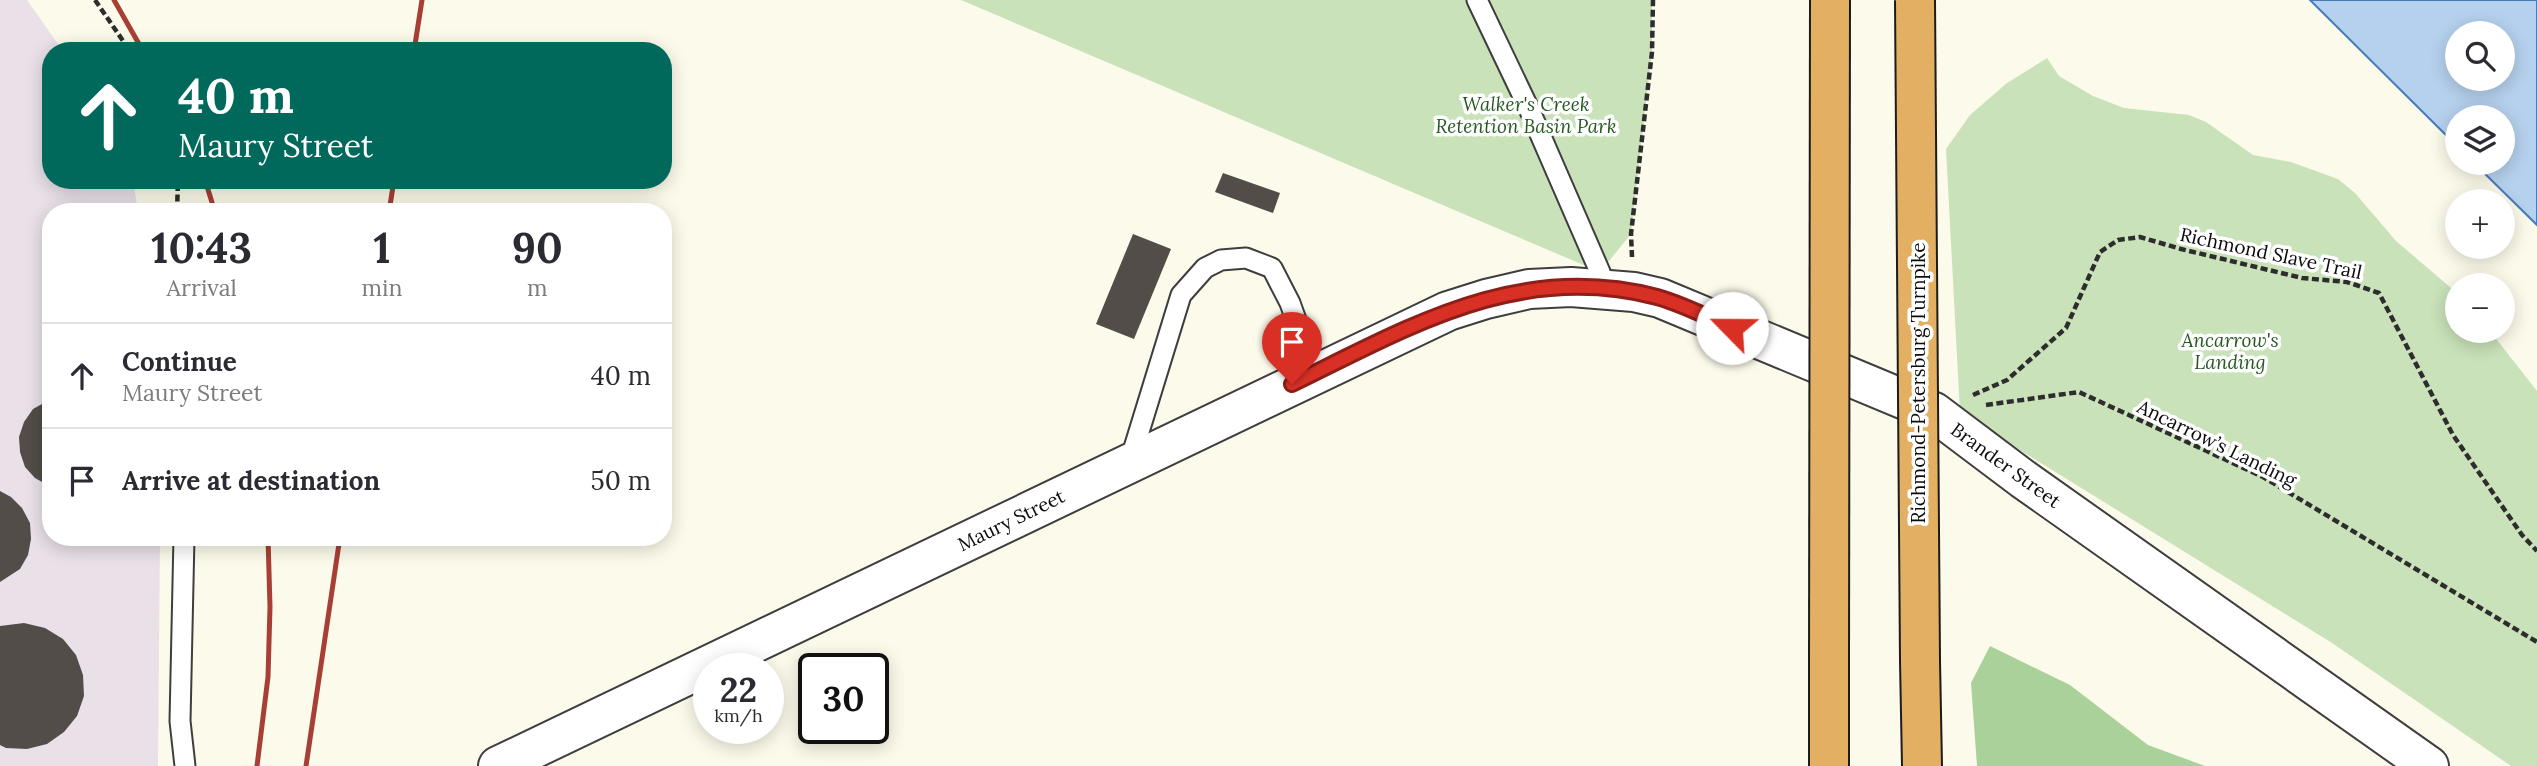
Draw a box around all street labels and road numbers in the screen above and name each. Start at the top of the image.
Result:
street label: Richmond Slave Trail [2178,222,2364,284]
street label: Richmond-Petersburg Turnpike [1906,243,1930,523]
street label: Ancarrow’s Landing [2133,394,2301,492]
street label: Brander Street [1946,417,2066,513]
street label: Maury Street [954,484,1069,556]

